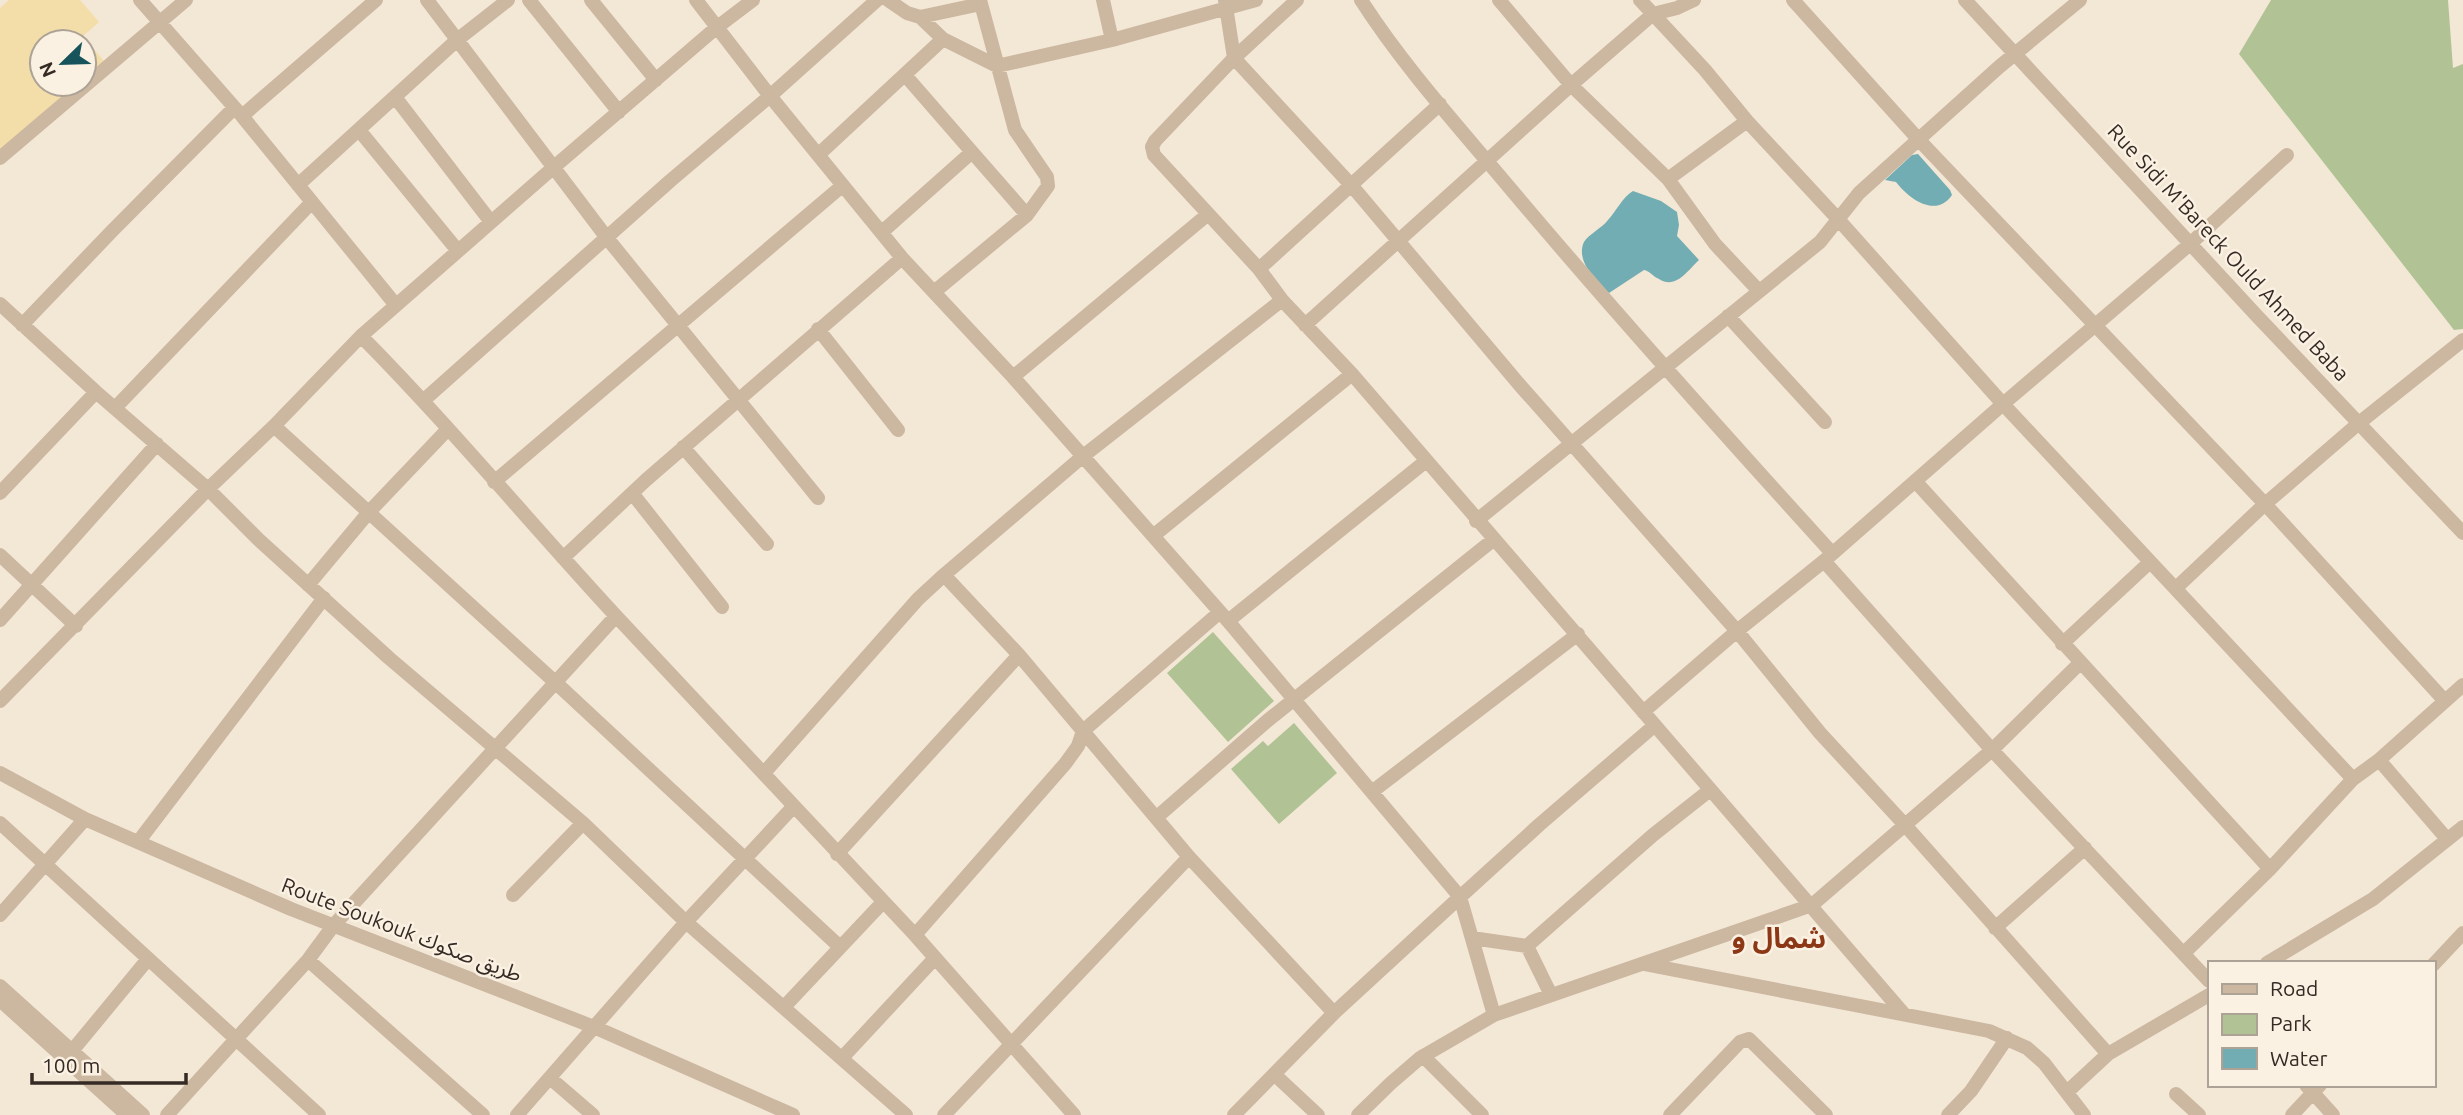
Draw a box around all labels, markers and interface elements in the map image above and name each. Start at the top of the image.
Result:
north arrow [28,28,98,98]
text: N [34,59,60,80]
street label: Rue Sidi M'Bareck Ould Ahmed Baba [2103,119,2355,385]
street label: Route Soukouk طريق صكوك [278,872,525,988]
district label: شمال و [1732,922,1826,954]
legend [2208,961,2435,1087]
text: Road [2270,976,2318,1000]
text: Park [2270,1011,2312,1035]
scale bar [32,1042,186,1086]
text: Water [2270,1046,2328,1070]
text: 100 m [42,1053,100,1077]

